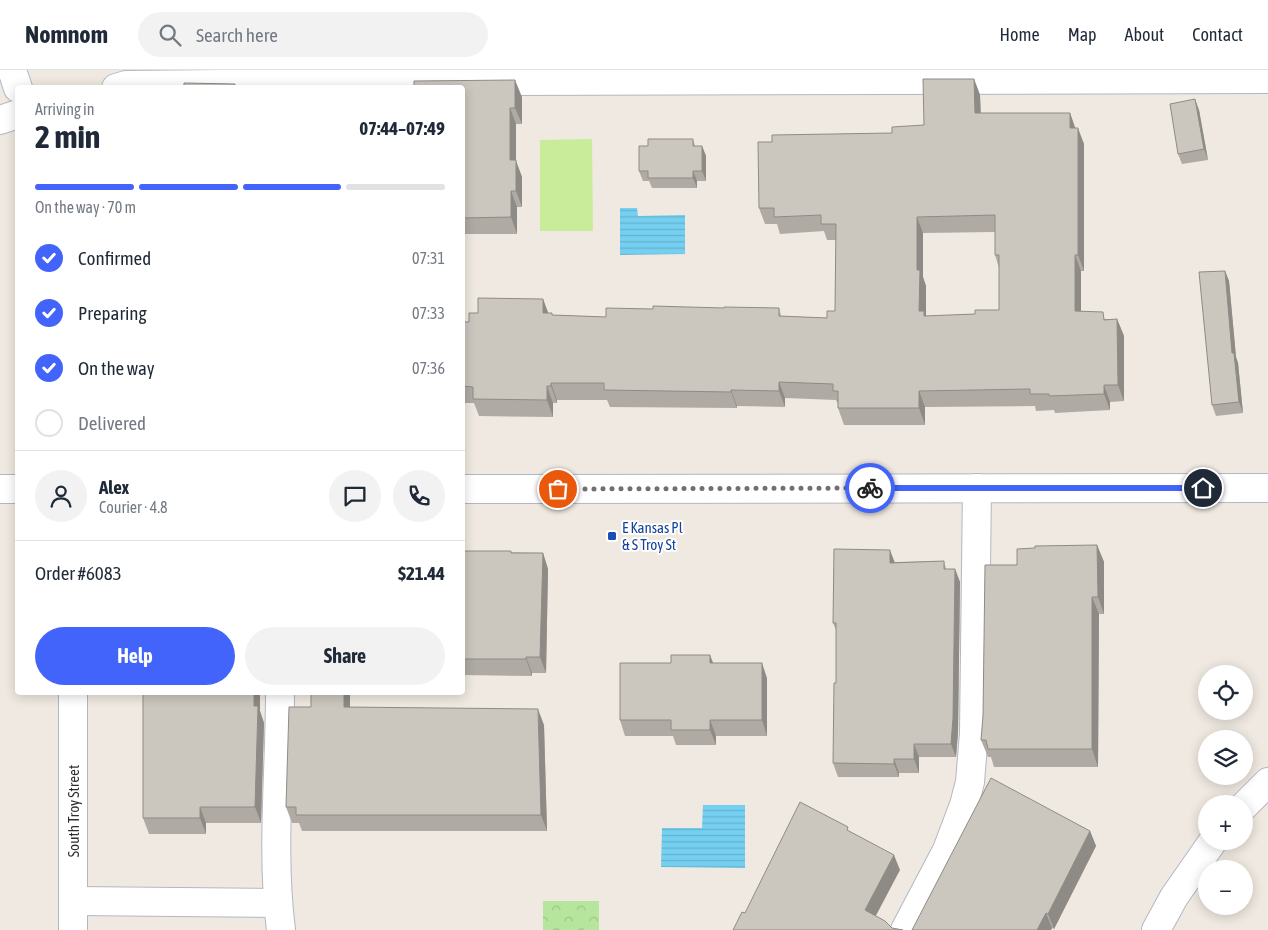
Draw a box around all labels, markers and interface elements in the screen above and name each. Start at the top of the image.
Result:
search box [138,12,488,57]
text: Nomnom [25,21,108,48]
icon: search [156,21,184,49]
text: Search here [196,24,278,46]
text: Home [1000,24,1040,45]
text: Map [1068,24,1097,45]
text: About [1125,24,1164,45]
text: Contact [1192,24,1243,45]
text: Arriving in [35,100,95,118]
text: 07:44–07:49 [359,117,445,139]
text: 2 min [35,118,100,155]
text: On the way · 70 m [35,198,136,216]
icon: check [35,244,63,272]
text: Confirmed [78,247,151,269]
text: 07:31 [412,249,445,267]
icon: check [35,299,63,327]
text: Preparing [78,302,147,324]
text: 07:33 [412,304,445,322]
icon: check [35,354,63,382]
text: On the way [78,357,155,379]
text: 07:36 [412,359,445,377]
text: Delivered [78,412,146,434]
courier [845,463,895,513]
pin [1182,467,1224,509]
pin [537,468,579,510]
button: person [35,470,87,522]
button: chat [329,470,381,522]
button: phone [393,470,445,522]
icon: bike [856,474,884,502]
icon: home [1189,474,1217,502]
icon: bag [544,475,572,503]
text: Alex [99,476,129,498]
text: Courier · 4.8 [99,498,168,516]
place label: E Kansas Pl & S Troy St [622,519,683,553]
marker: E Kansas Pl & S Troy St [606,530,618,542]
text: Order #6083 [35,562,122,584]
text: $21.44 [398,562,445,584]
button: Help [35,627,235,685]
button: Share [245,627,445,685]
map controls [1198,665,1253,915]
button: locate [1198,665,1253,720]
button: layers [1198,730,1253,785]
street label: South Troy Street [65,765,82,857]
button: + [1198,795,1253,850]
button: − [1198,860,1253,915]

